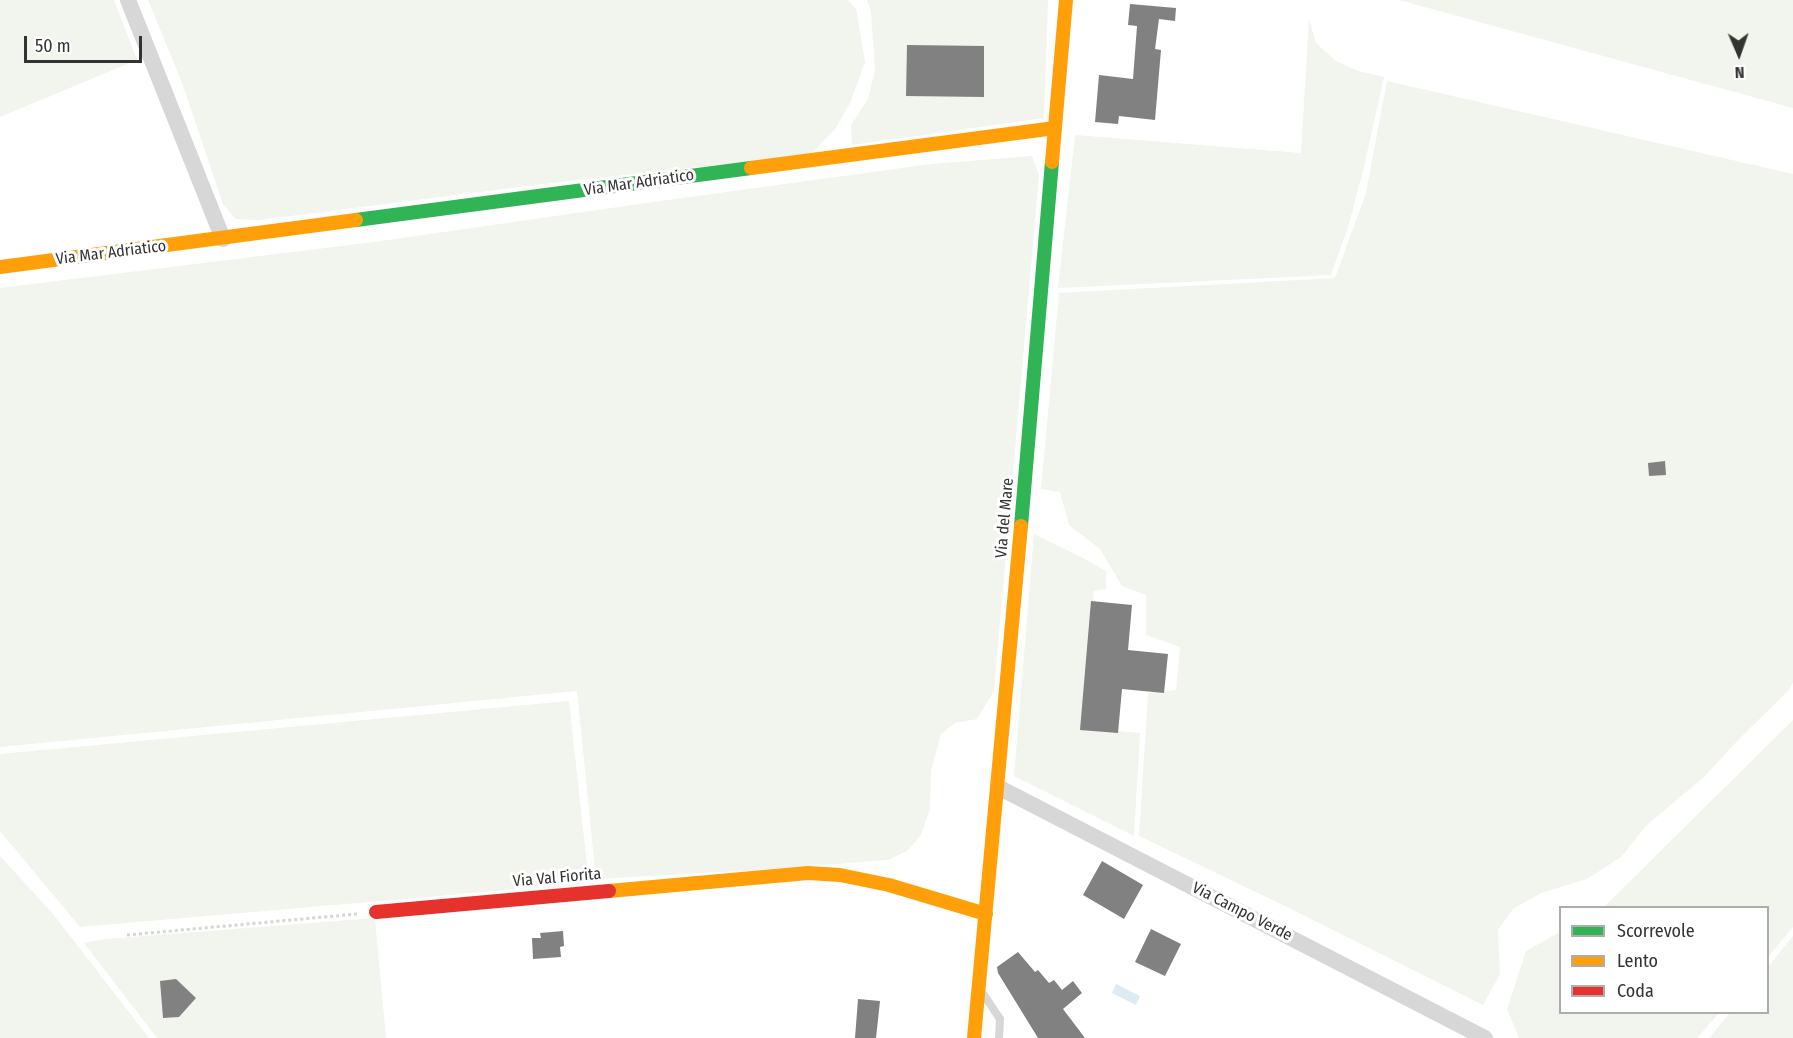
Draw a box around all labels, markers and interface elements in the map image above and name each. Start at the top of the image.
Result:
scale bar [27,24,146,62]
north arrow [1709,24,1769,84]
text: 50 m [35,35,71,57]
text: N [1735,63,1745,82]
street label: Via Mar Adriatico [583,166,695,200]
street label: Via Mar Adriatico [55,237,167,269]
street label: Via del Mare [992,477,1018,559]
street label: Via Val Fiorita [512,865,602,891]
street label: Via Campo Verde [1189,879,1295,945]
legend [1559,906,1769,1014]
text: Scorrevole [1617,920,1695,942]
text: Lento [1617,950,1658,972]
text: Coda [1617,980,1654,1002]

